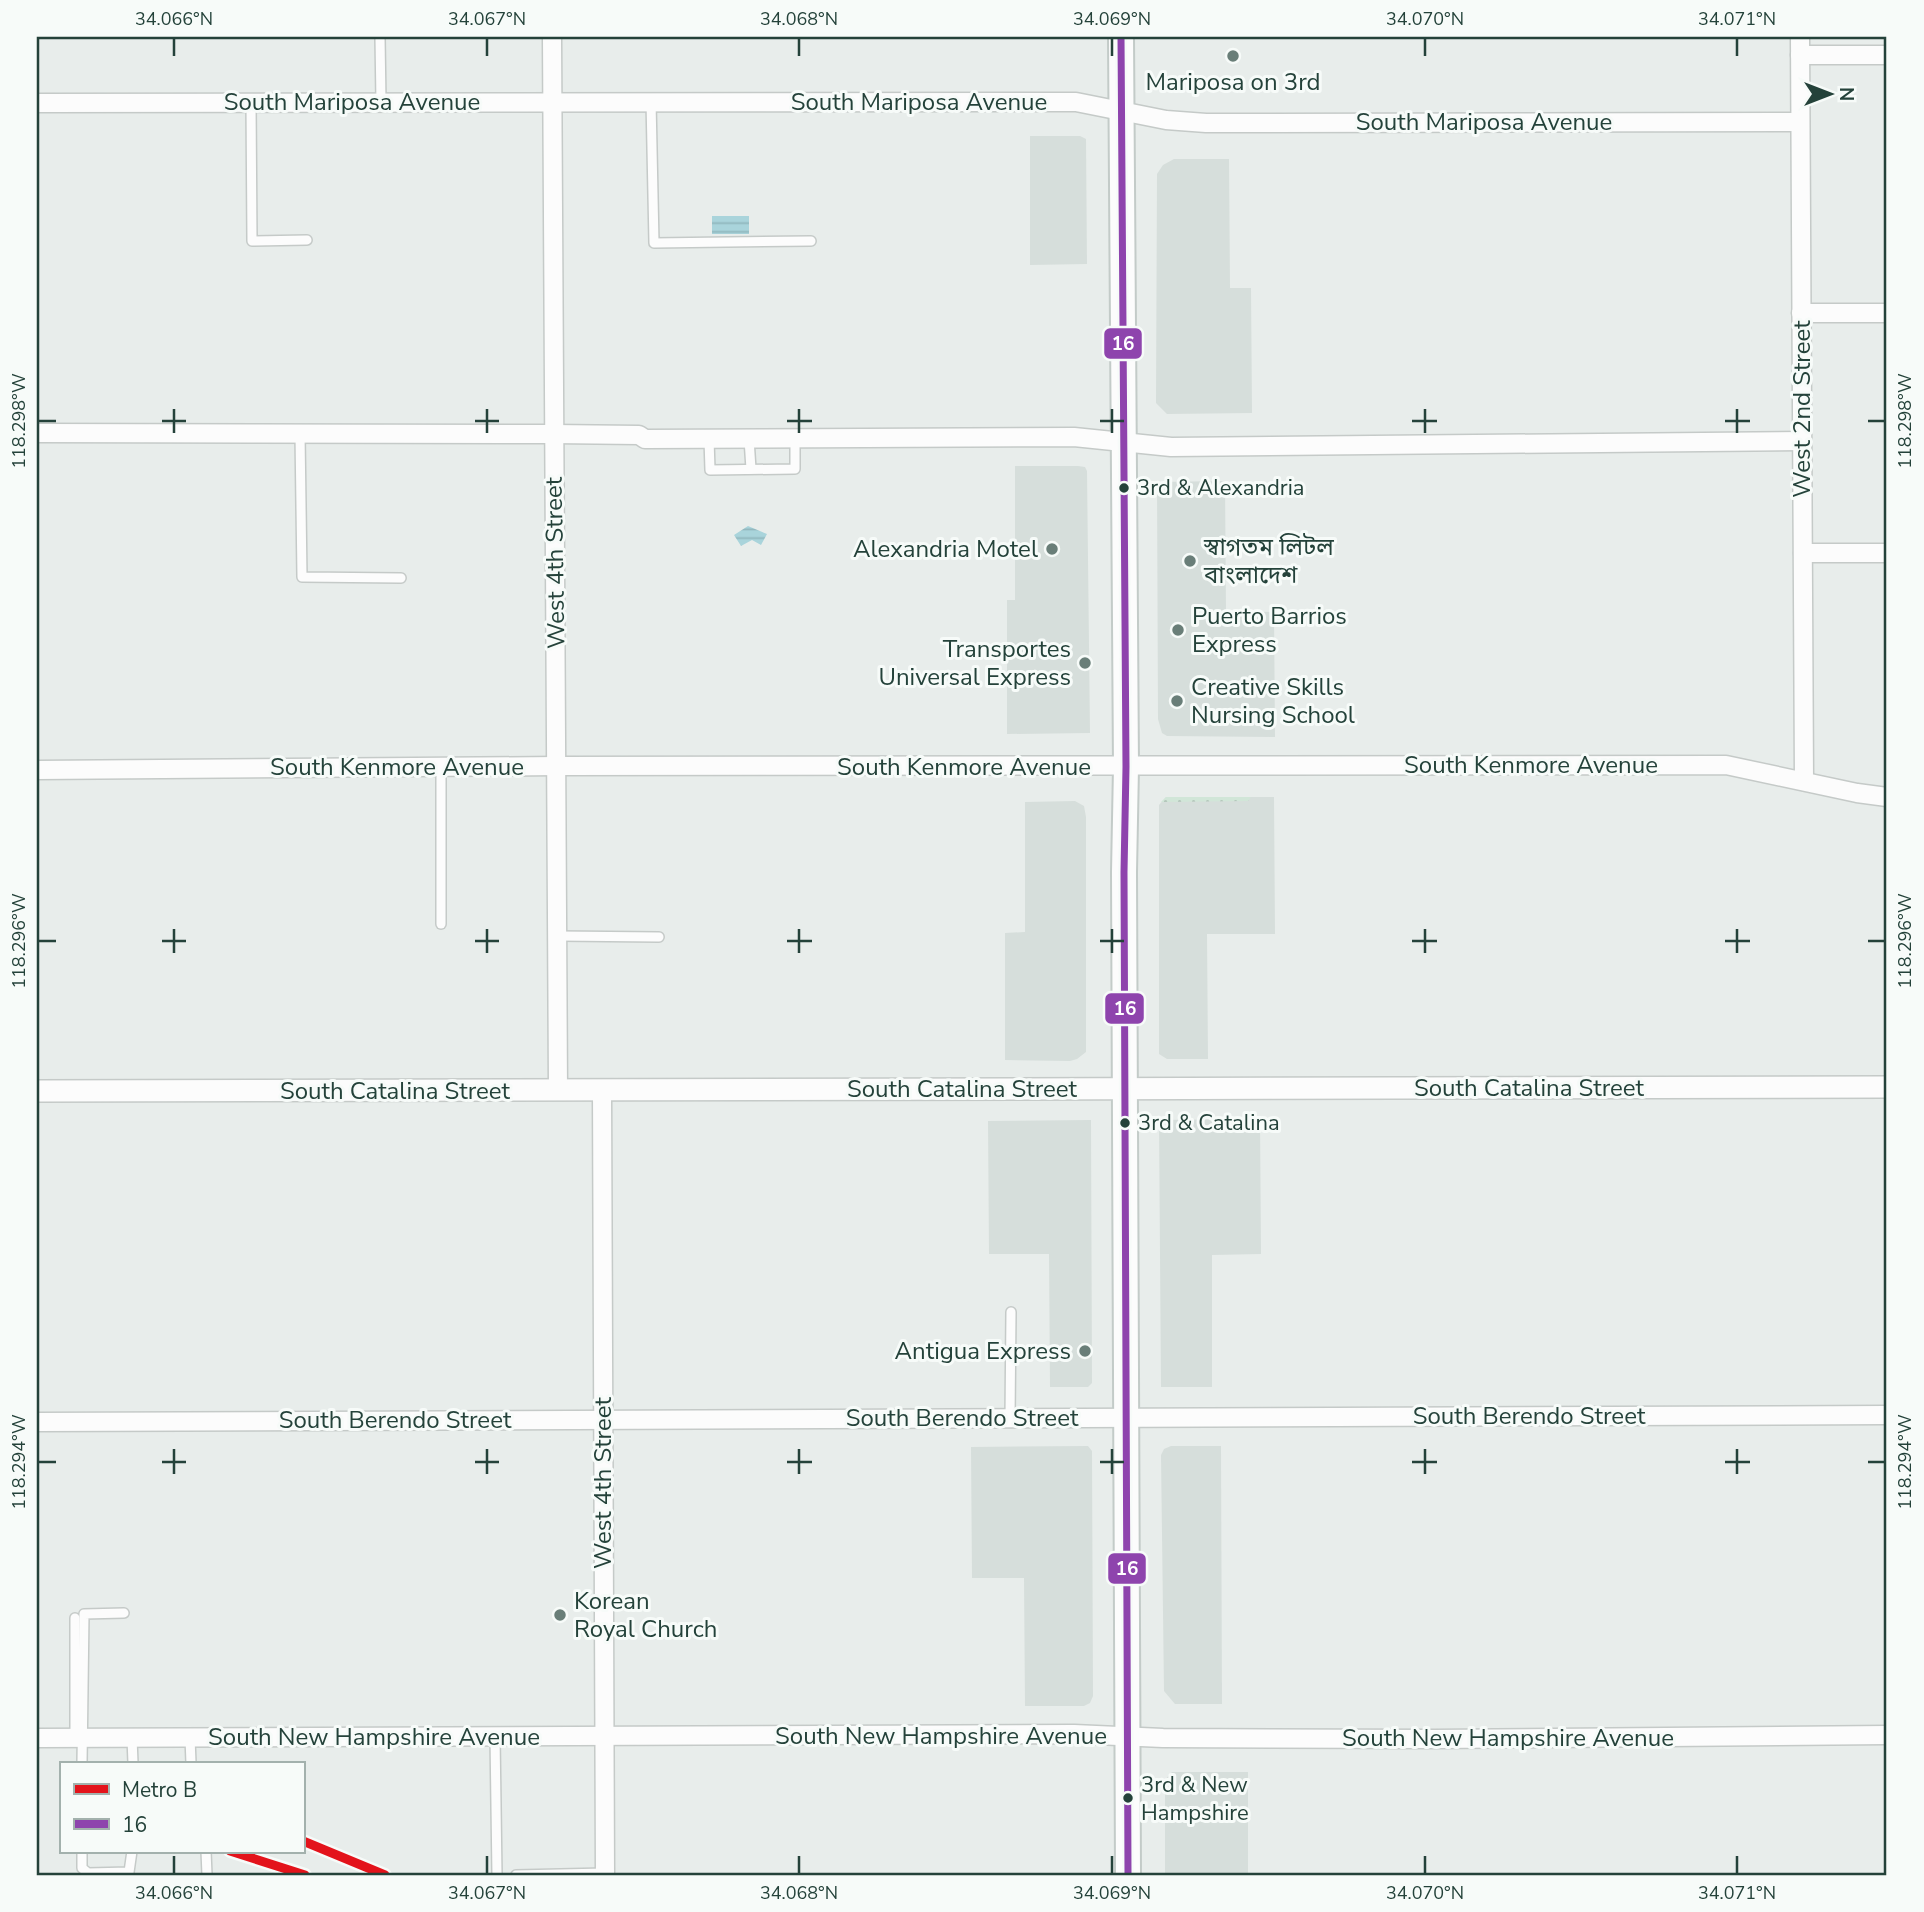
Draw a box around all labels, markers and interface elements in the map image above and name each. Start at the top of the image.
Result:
text: 34.066°N [135,7,213,31]
text: 34.067°N [448,7,526,31]
text: 34.068°N [760,7,838,31]
text: 34.069°N [1073,7,1151,31]
text: 34.070°N [1386,7,1464,31]
text: 34.071°N [1698,7,1776,31]
marker: Mariposa on 3rd [1225,48,1241,64]
north arrow [1794,60,1864,130]
place label: Mariposa on 3rd [1145,66,1321,98]
street label: South Mariposa Avenue [224,86,480,118]
street label: South Mariposa Avenue [791,86,1047,118]
text: N [1833,87,1859,101]
street label: South Mariposa Avenue [1356,106,1612,138]
street label: West 2nd Street [1786,320,1818,498]
line badge: 16 [1103,327,1143,360]
text: 16 [1112,331,1134,357]
text: 118.298°W [7,373,31,469]
text: 118.298°W [1893,373,1917,469]
place label: 3rd & Alexandria [1137,473,1304,503]
street label: West 4th Street [537,476,572,649]
marker: 3rd & Alexandria [1117,481,1131,495]
place label: স্বাগতম লিটল বাংলাদেশ [1203,531,1334,591]
place label: Alexandria Motel [853,533,1038,565]
marker: Alexandria Motel [1044,541,1060,557]
marker: স্বাগতম লিটল বাংলাদেশ [1182,553,1198,569]
place label: Puerto Barrios Express [1192,600,1347,660]
marker: Puerto Barrios Express [1170,622,1186,638]
place label: Transportes Universal Express [878,633,1071,693]
marker: Transportes Universal Express [1077,655,1093,671]
place label: Creative Skills Nursing School [1191,671,1355,731]
marker: Creative Skills Nursing School [1169,693,1185,709]
street label: South Kenmore Avenue [1404,749,1658,781]
street label: South Kenmore Avenue [270,751,524,783]
street label: South Kenmore Avenue [837,751,1091,783]
text: 118.296°W [7,893,31,989]
text: 118.296°W [1893,893,1917,989]
line badge: 16 [1104,992,1145,1025]
text: 16 [1114,996,1136,1022]
street label: South Catalina Street [1414,1072,1645,1104]
street label: South Catalina Street [847,1073,1078,1105]
street label: South Catalina Street [280,1075,511,1107]
place label: 3rd & Catalina [1138,1108,1280,1138]
marker: 3rd & Catalina [1118,1116,1132,1130]
place label: Antigua Express [895,1335,1071,1367]
marker: Antigua Express [1077,1343,1093,1359]
street label: West 4th Street [587,1396,619,1569]
street label: South Berendo Street [1413,1400,1646,1432]
street label: South Berendo Street [846,1402,1079,1434]
street label: South Berendo Street [279,1404,512,1436]
text: 118.294°W [7,1414,31,1510]
text: 118.294°W [1893,1414,1917,1510]
line badge: 16 [1107,1552,1147,1585]
text: 16 [1116,1556,1138,1582]
place label: Korean Royal Church [574,1585,717,1645]
marker: Korean Royal Church [552,1607,568,1623]
street label: South New Hampshire Avenue [775,1720,1107,1752]
street label: South New Hampshire Avenue [208,1721,540,1753]
street label: South New Hampshire Avenue [1342,1722,1674,1754]
legend [60,1762,304,1853]
place label: 3rd & New Hampshire [1141,1770,1249,1828]
text: Metro B [122,1776,197,1804]
marker: 3rd & New Hampshire [1121,1791,1135,1805]
text: 16 [122,1811,147,1839]
text: 34.066°N [135,1881,213,1905]
text: 34.067°N [448,1881,526,1905]
text: 34.068°N [760,1881,838,1905]
text: 34.069°N [1073,1881,1151,1905]
text: 34.070°N [1386,1881,1464,1905]
text: 34.071°N [1698,1881,1776,1905]

